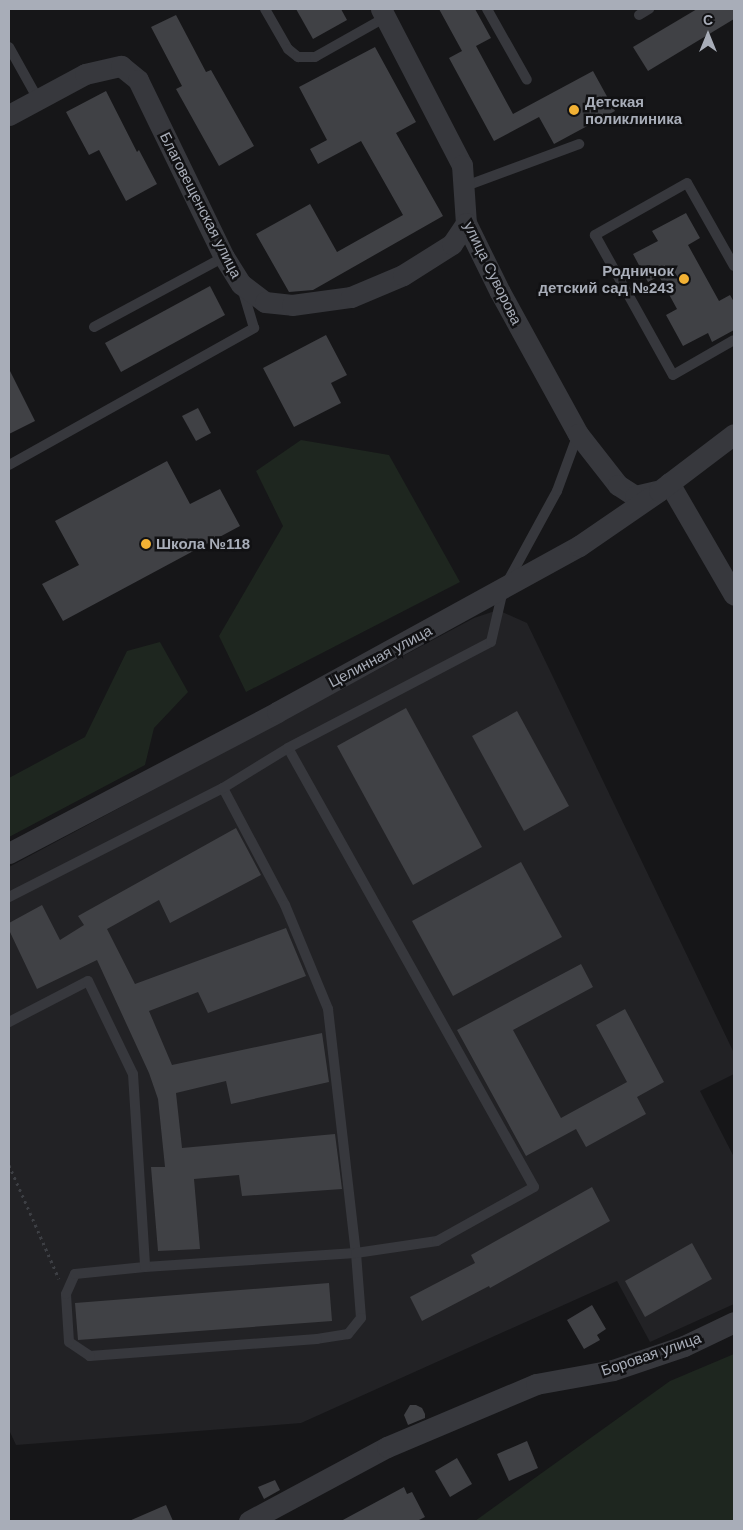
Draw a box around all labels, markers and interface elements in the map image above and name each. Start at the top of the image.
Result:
north arrow [683,10,733,60]
text: С [703,12,713,28]
place label: Детская поликлиника [585,92,682,127]
marker: Детская поликлиника [567,103,581,117]
street label: Благовещенская улица [156,129,246,281]
street label: улица Суворова [460,218,526,328]
place label: Родничок детский сад №243 [538,261,674,296]
marker: Родничок детский сад №243 [678,273,690,285]
place label: Школа №118 [156,535,250,553]
marker: Школа №118 [140,538,152,550]
street label: Целинная улица [325,621,435,691]
street label: Боровая улица [599,1328,703,1380]

